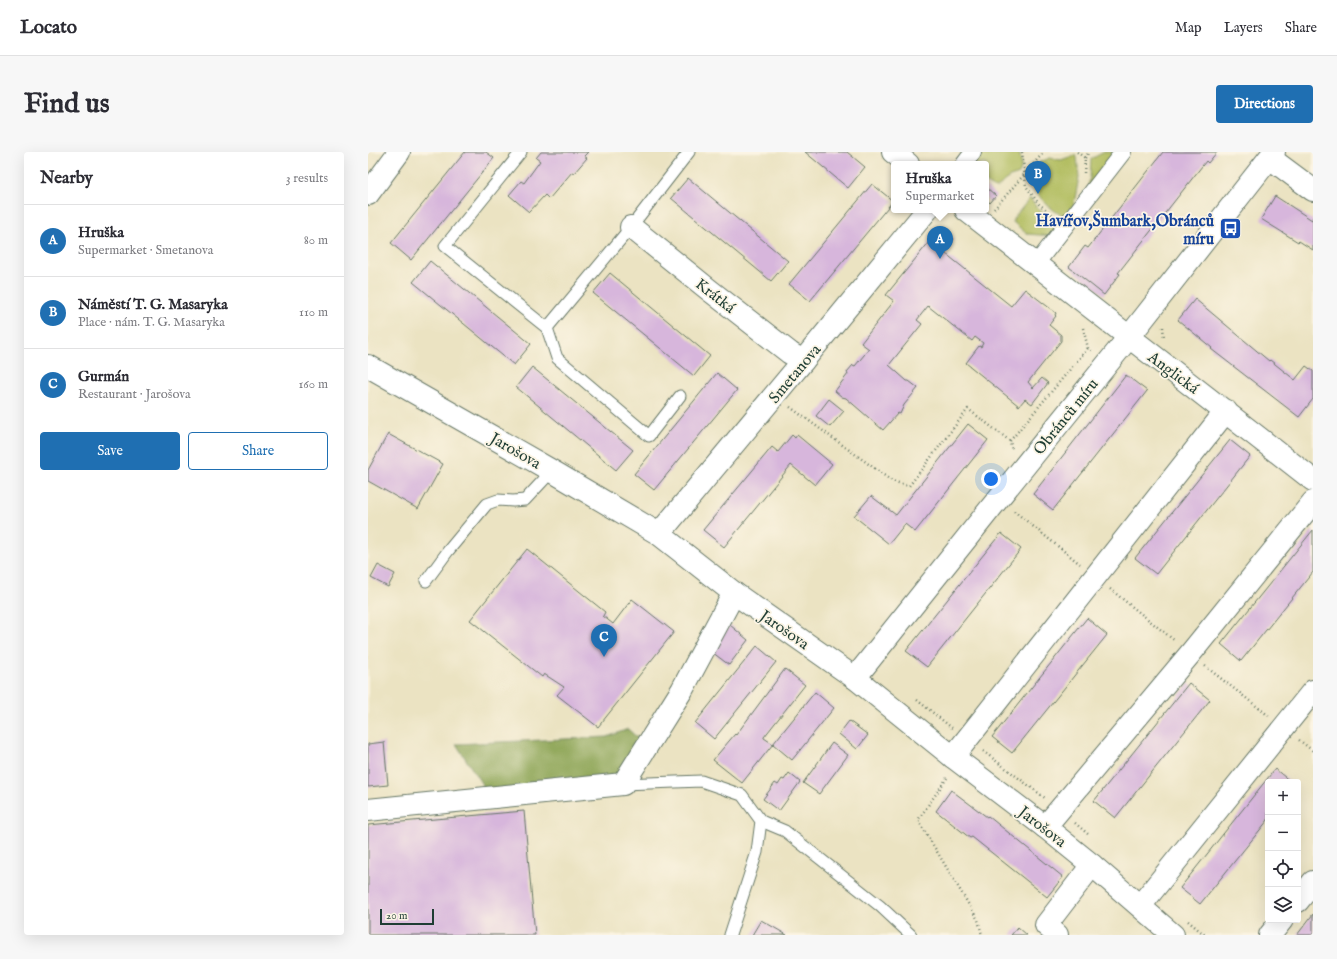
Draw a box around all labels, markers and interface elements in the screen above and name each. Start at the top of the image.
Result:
text: Locato [20,16,77,40]
text: Map [1175,19,1202,37]
text: Layers [1224,19,1263,37]
text: Share [1285,19,1317,37]
button: Directions [1216,85,1313,123]
text: Find us [24,87,110,122]
popup [891,161,989,213]
pin: B [1025,161,1051,194]
text: Nearby [40,168,93,189]
text: Hruška [906,169,952,188]
text: 3 results [286,170,328,187]
text: Supermarket [906,188,974,205]
place label: Havířov,Šumbark,Obránců míru [1035,210,1215,250]
bus stop icon: Havířov,Šumbark,Obránců míru [1217,216,1243,242]
text: Hruška [78,223,124,242]
pin: A [927,226,953,259]
text: A [49,232,57,249]
text: 80 m [304,232,328,249]
text: Supermarket · Smetanova [78,242,213,259]
street label: Krátká [691,275,739,318]
text: Náměstí T. G. Masaryka [78,295,228,314]
text: B [49,304,57,321]
text: 110 m [299,304,328,321]
text: Place · nám. T. G. Masaryka [78,314,225,331]
street label: Smetanova [765,341,826,408]
street label: Anglická [1142,347,1202,399]
text: Gurmán [78,367,129,386]
street label: Obránců míru [1030,375,1103,460]
text: C [48,376,58,393]
text: 160 m [298,376,328,393]
text: Restaurant · Jarošova [78,386,191,403]
street label: Jarošova [484,428,544,474]
button: Save [40,432,180,470]
button: Share [188,432,328,470]
your location [981,469,1001,489]
street label: Jarošova [754,605,812,655]
pin: C [591,624,617,657]
map controls [1265,779,1301,923]
button: + [1265,779,1301,815]
street label: Jarošova [1012,801,1070,853]
button: − [1265,815,1301,851]
button: locate [1265,851,1301,887]
button: layers [1265,887,1301,923]
scale bar [380,907,434,926]
text: 20 m [386,909,407,923]

